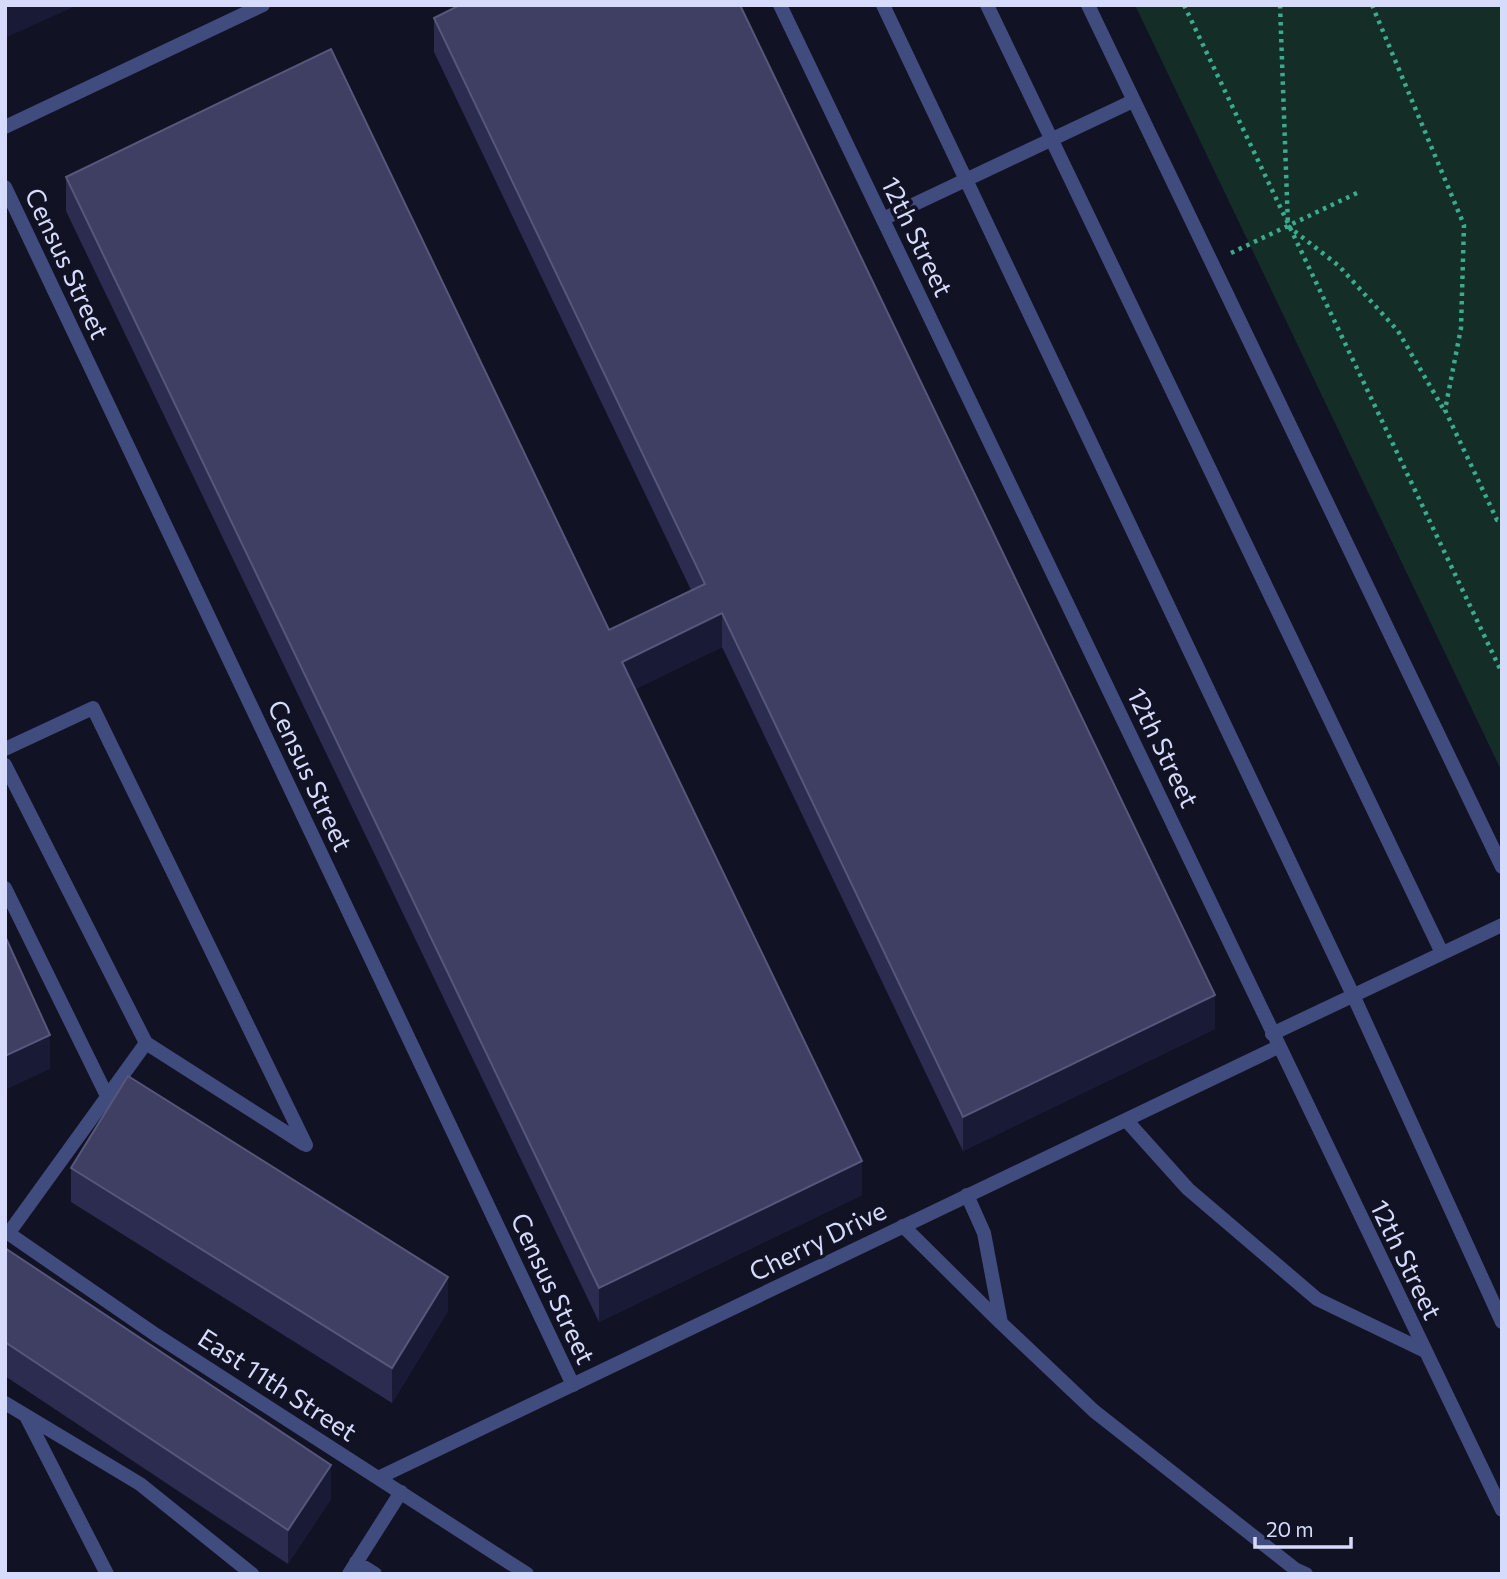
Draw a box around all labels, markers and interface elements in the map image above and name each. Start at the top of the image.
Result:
street label: 12th Street [876,171,960,301]
street label: Census Street [19,183,117,343]
street label: 12th Street [1122,682,1206,812]
street label: Census Street [262,695,360,855]
street label: Cherry Drive [743,1194,891,1286]
street label: 12th Street [1365,1194,1449,1324]
street label: Census Street [505,1208,603,1368]
street label: East 11th Street [193,1321,363,1447]
scale bar [1255,1506,1351,1550]
text: 20 m [1266,1516,1314,1541]

